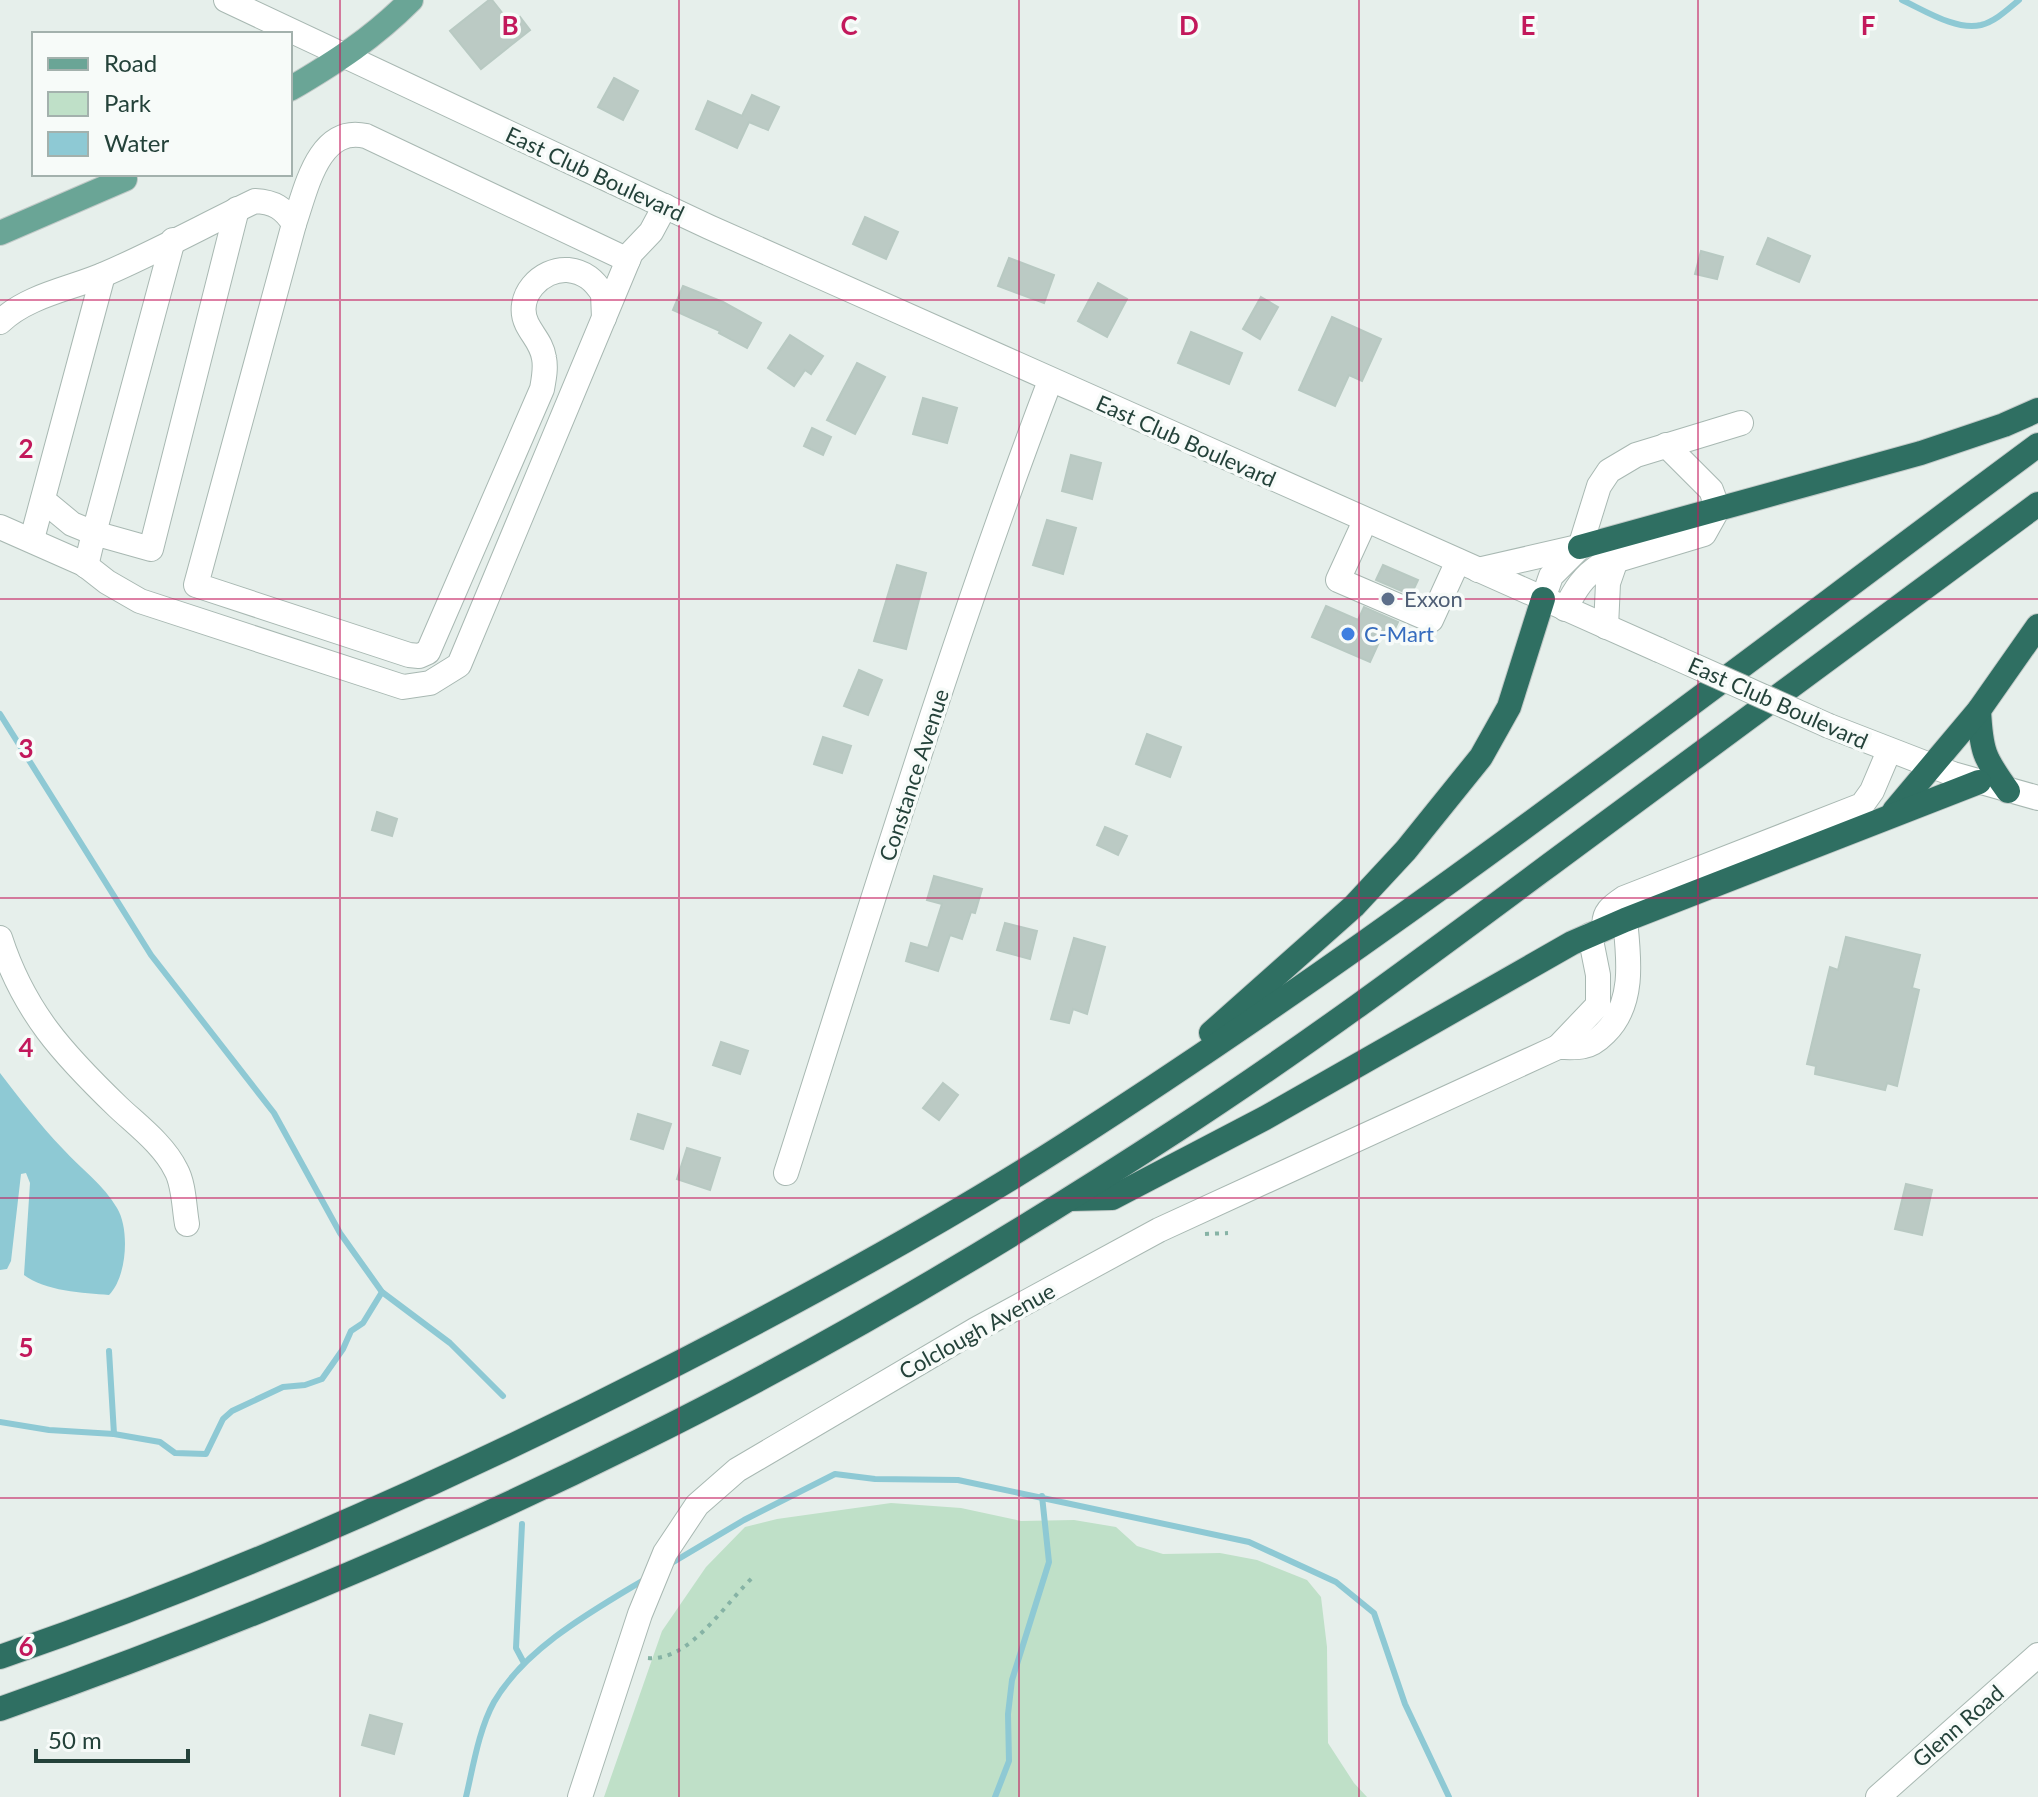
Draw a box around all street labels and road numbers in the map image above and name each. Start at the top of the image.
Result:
street label: East Club Boulevard [502,120,689,227]
street label: East Club Boulevard [1092,389,1280,492]
street label: East Club Boulevard [1684,651,1872,754]
street label: Constance Avenue [873,685,954,864]
street label: Colclough Avenue [894,1277,1059,1385]
street label: Glenn Road [1907,1679,2009,1772]

